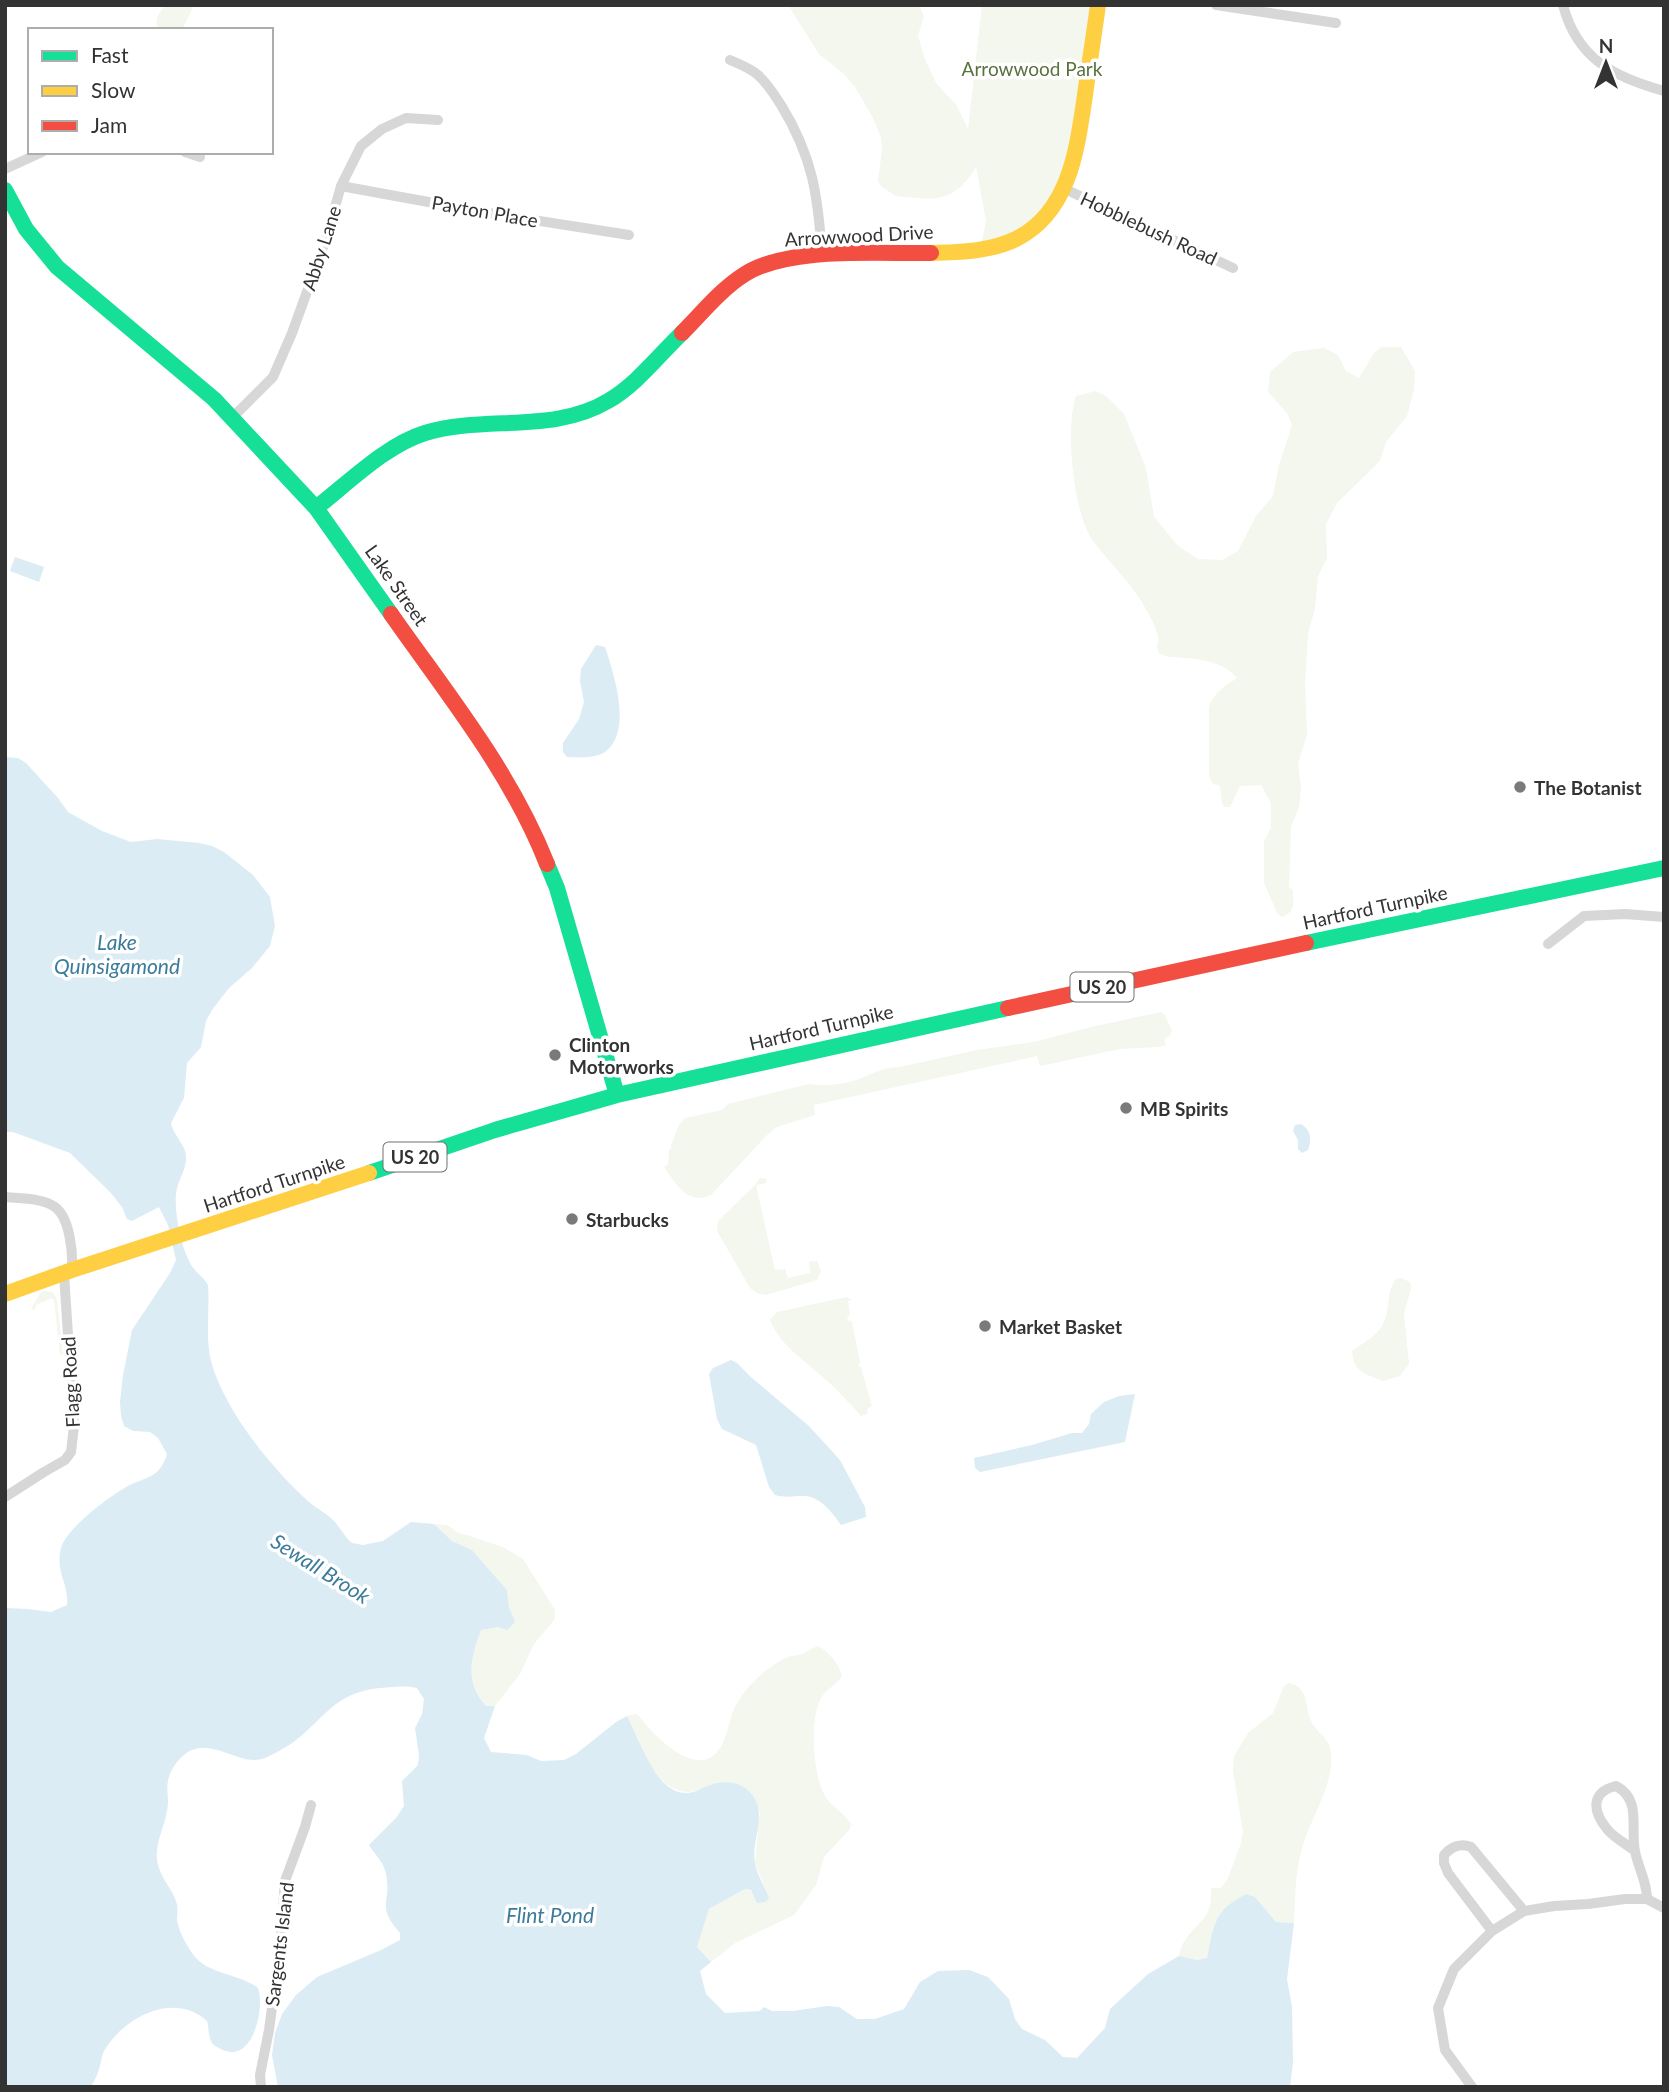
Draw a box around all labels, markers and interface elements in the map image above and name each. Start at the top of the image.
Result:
legend [28,28,273,154]
north arrow [1571,28,1641,98]
text: N [1599,34,1613,57]
text: Fast [91,42,129,67]
park label: Arrowwood Park [962,57,1103,80]
text: Slow [91,77,136,102]
text: Jam [91,112,127,137]
street label: Hobblebush Road [1077,186,1221,270]
street label: Payton Place [430,190,540,232]
street label: Abby Lane [296,203,346,293]
street label: Arrowwood Drive [784,220,934,250]
street label: Lake Street [361,540,433,630]
place label: The Botanist [1534,776,1641,799]
marker: The Botanist [1512,779,1528,795]
street label: Hartford Turnpike [1301,880,1449,934]
water label: Lake Quinsigamond [54,929,180,978]
road number: US 20 [1070,972,1134,1002]
street label: Hartford Turnpike [747,999,895,1055]
place label: Clinton Motorworks [569,1033,674,1078]
marker: Clinton Motorworks [547,1047,563,1063]
place label: MB Spirits [1140,1097,1228,1120]
marker: MB Spirits [1118,1100,1134,1116]
road number: US 20 [384,1142,446,1172]
street label: Hartford Turnpike [200,1149,348,1217]
place label: Starbucks [586,1208,669,1231]
marker: Starbucks [564,1211,580,1227]
place label: Market Basket [999,1315,1122,1338]
marker: Market Basket [977,1318,993,1334]
street label: Flagg Road [56,1336,84,1428]
water label: Sewall Brook [267,1528,376,1609]
street label: Sargents Island [260,1881,298,2007]
water label: Flint Pond [506,1902,594,1927]

